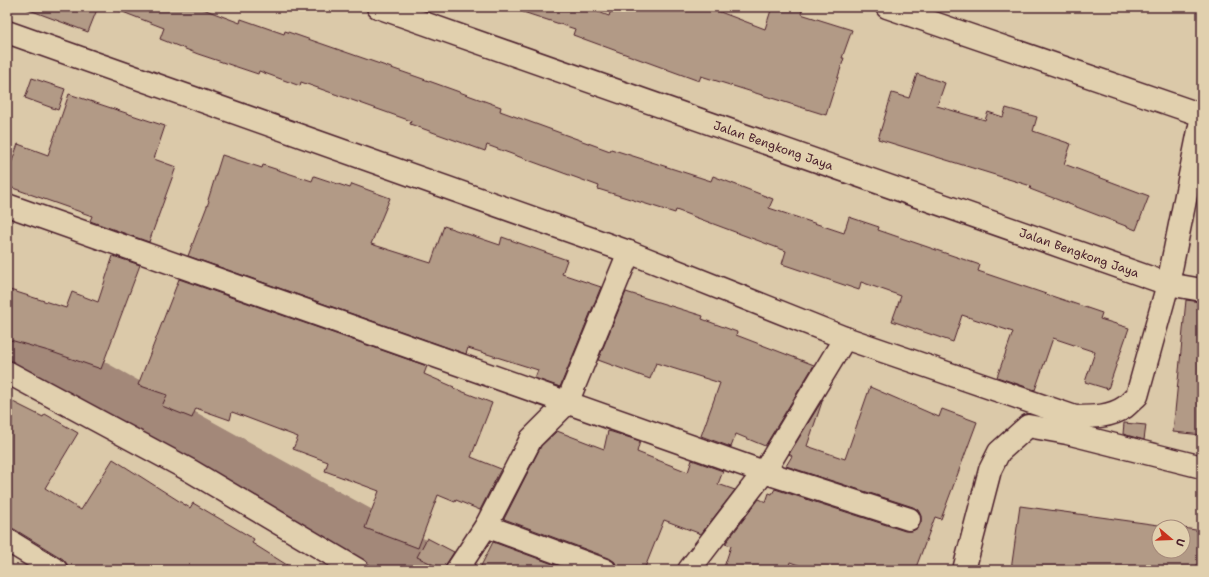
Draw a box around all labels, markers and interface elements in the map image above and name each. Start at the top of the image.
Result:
street label: Jalan Bengkong Jaya [711,117,836,174]
street label: Jalan Bengkong Jaya [1017,224,1142,281]
north arrow [1151,519,1191,559]
text: U [1172,536,1188,548]

